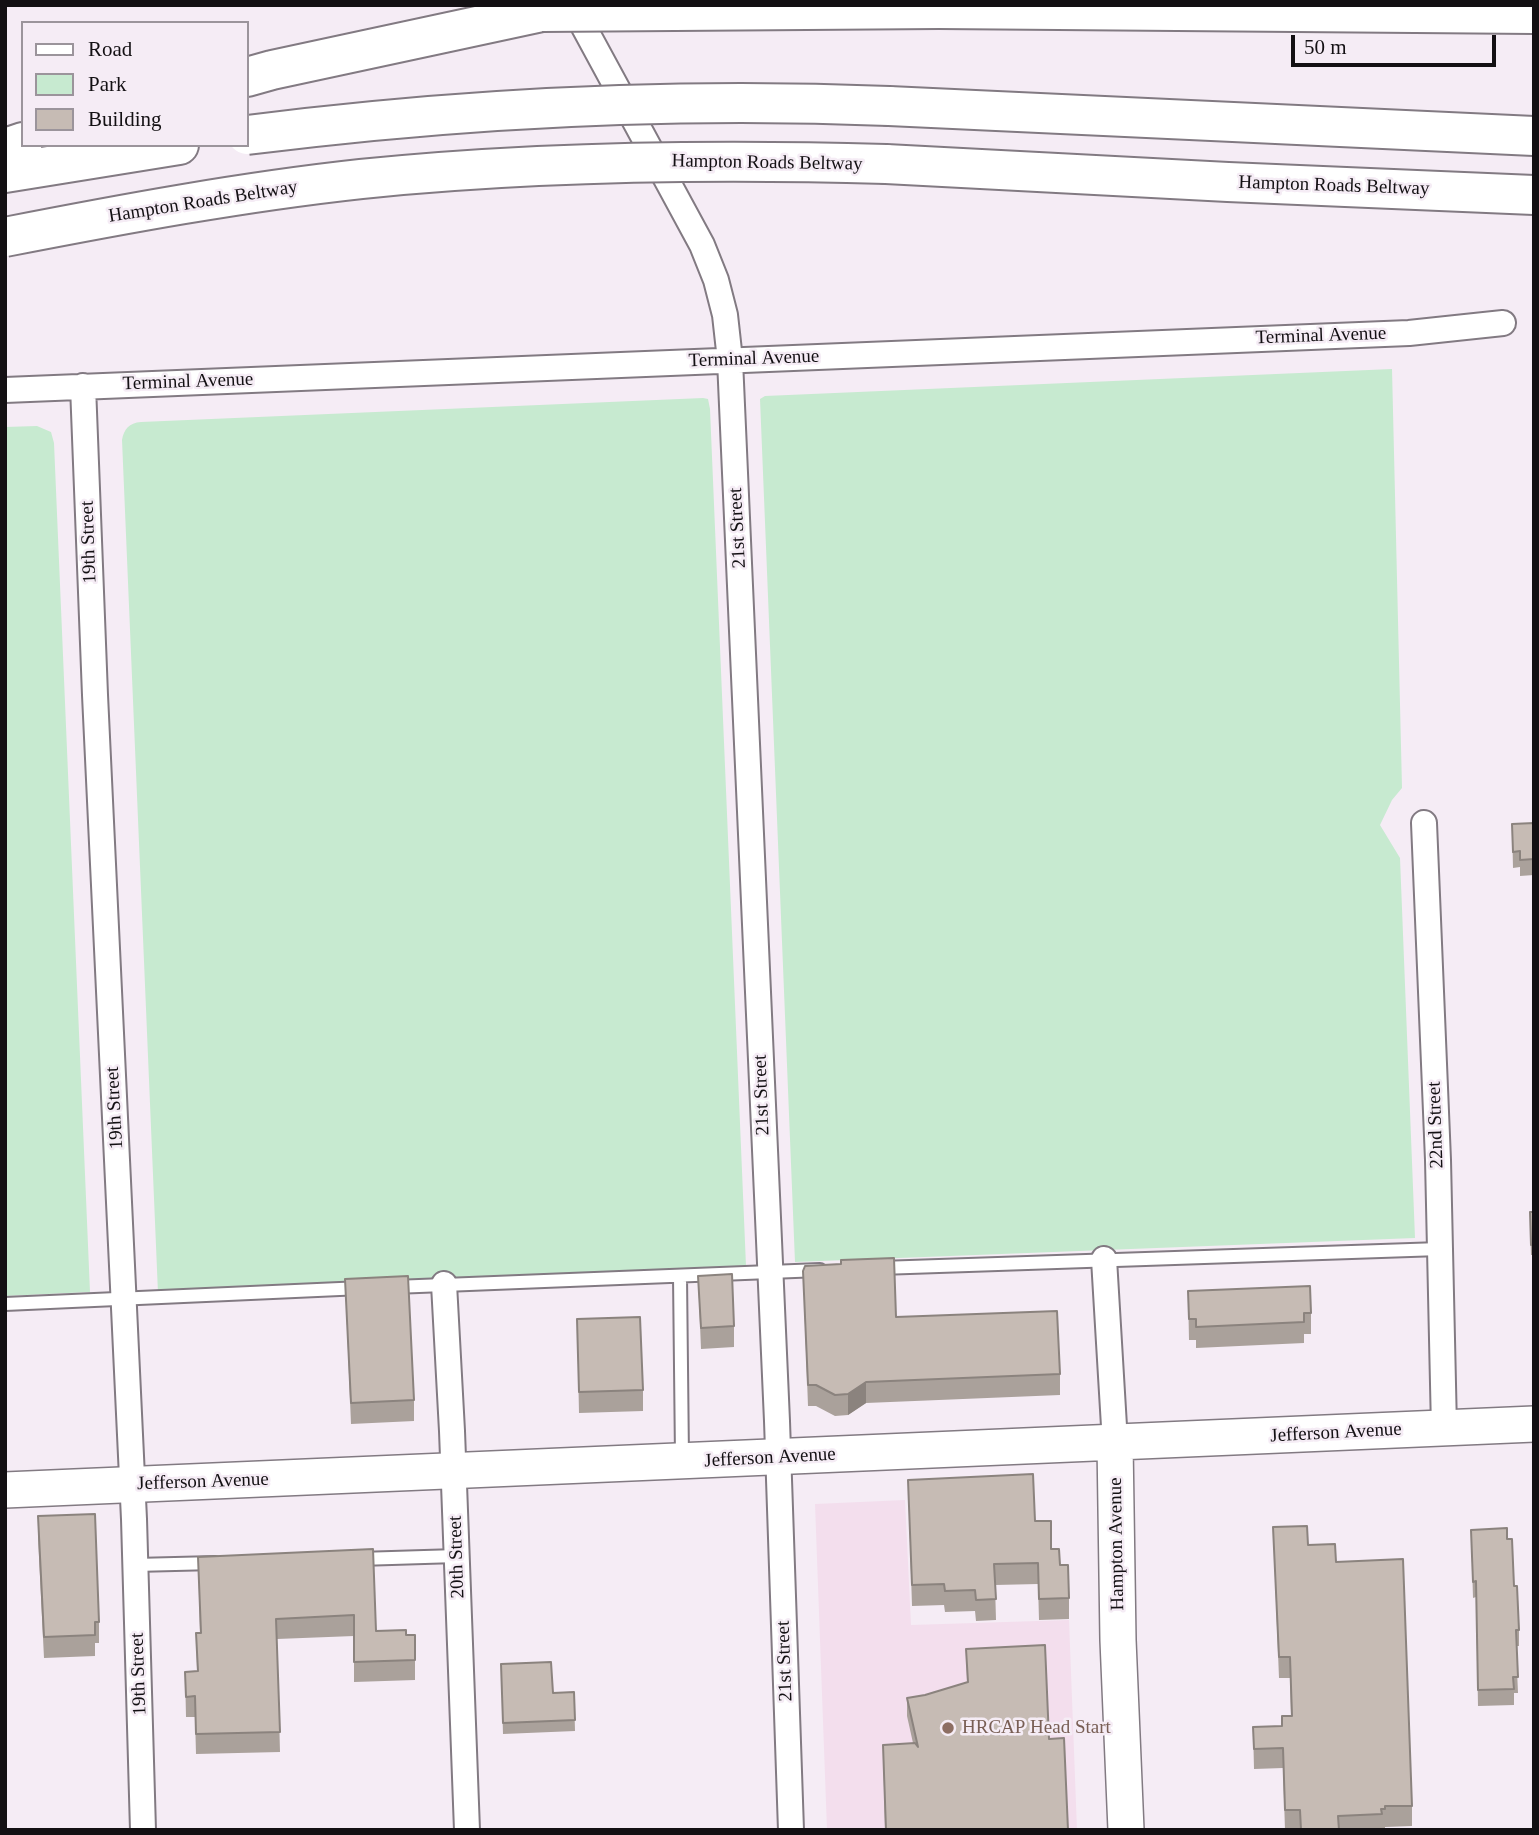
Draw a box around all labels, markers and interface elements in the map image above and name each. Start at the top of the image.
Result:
legend [21,21,248,147]
scale bar [1294,21,1499,65]
text: 50 m [1304,35,1347,59]
text: Road [88,37,132,61]
text: Park [88,72,127,96]
text: Building [88,107,162,131]
street label: Hampton Roads Beltway [671,150,863,176]
street label: Hampton Roads Beltway [1238,171,1430,201]
street label: Hampton Roads Beltway [107,176,299,228]
street label: Terminal Avenue [1255,322,1387,350]
street label: Terminal Avenue [688,345,820,373]
street label: Terminal Avenue [122,368,254,396]
street label: 21st Street [725,487,751,569]
street label: 19th Street [76,500,102,584]
street label: 21st Street [749,1054,775,1136]
street label: 19th Street [101,1066,129,1150]
street label: 22nd Street [1423,1081,1449,1169]
street label: Jefferson Avenue [1270,1418,1402,1448]
street label: Jefferson Avenue [704,1443,836,1473]
street label: Jefferson Avenue [137,1468,269,1496]
street label: Hampton Avenue [1104,1477,1130,1611]
street label: 20th Street [444,1515,470,1599]
street label: 21st Street [772,1620,798,1702]
street label: 19th Street [126,1632,152,1716]
place label: HRCAP Head Start [962,1717,1111,1739]
marker: HRCAP Head Start [940,1720,956,1736]

